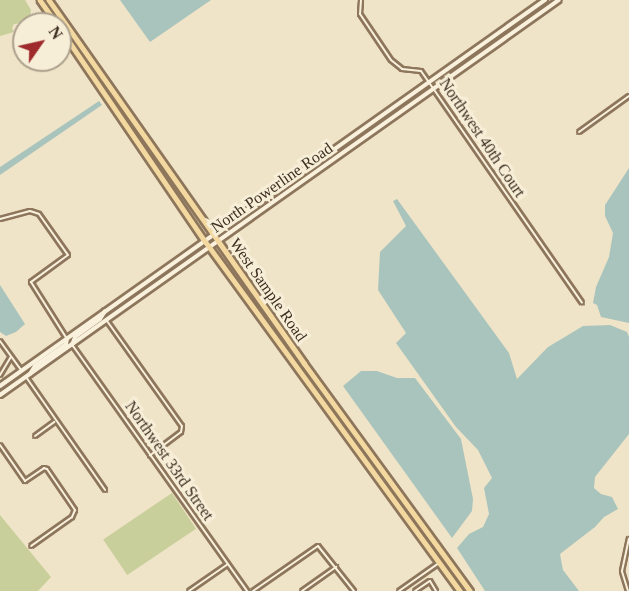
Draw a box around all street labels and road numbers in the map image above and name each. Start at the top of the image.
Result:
street label: Northwest 40th Court [435,75,529,201]
street label: North Powerline Road [208,139,336,237]
street label: West Sample Road [225,235,311,345]
street label: Northwest 33rd Street [121,398,217,524]

